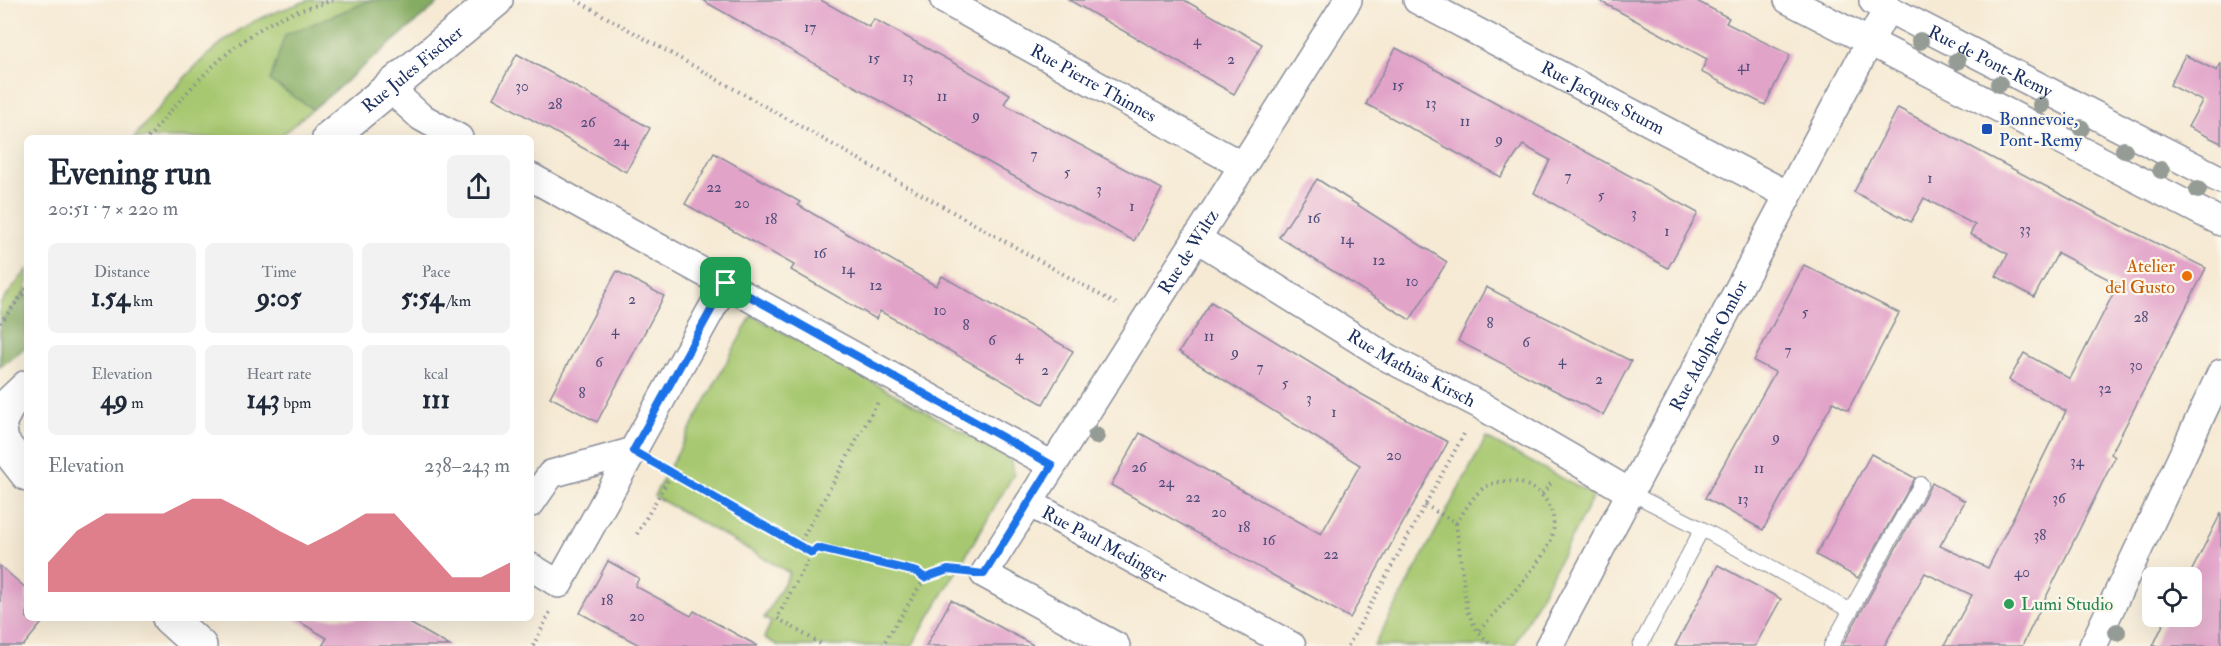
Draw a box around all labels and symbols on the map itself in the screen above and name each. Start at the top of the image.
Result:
house number: 17 [804,18,816,37]
street label: Rue de Pont-Remy [1924,20,2057,104]
street label: Rue Jules Fischer [357,21,468,118]
house number: 4 [1193,31,1202,50]
street label: Rue Pierre Thinnes [1026,39,1160,128]
house number: 15 [868,49,880,68]
house number: 2 [1227,50,1235,69]
street label: Rue Jacques Sturm [1537,56,1669,140]
house number: 41 [1737,57,1751,76]
house number: 13 [902,68,914,87]
house number: 15 [1392,76,1404,95]
house number: 30 [515,77,529,96]
house number: 11 [937,87,947,106]
house number: 13 [1425,94,1437,113]
house number: 28 [548,95,562,114]
house number: 9 [971,106,980,125]
place label: Bonnevoie, Pont-Remy [1999,108,2083,152]
house number: 11 [1460,112,1470,131]
house number: 26 [580,113,597,132]
marker: Bonnevoie, Pont-Remy [1980,122,1994,136]
house number: 9 [1494,130,1503,149]
house number: 24 [613,132,630,151]
house number: 7 [1031,145,1038,164]
house number: 5 [1064,163,1071,182]
house number: 7 [1565,167,1572,186]
house number: 1 [1927,169,1933,188]
house number: 22 [706,178,722,197]
house number: 3 [1096,180,1102,199]
house number: 5 [1598,186,1605,205]
house number: 20 [734,194,750,213]
house number: 1 [1129,197,1135,216]
house number: 3 [1631,204,1637,223]
street label: Rue de Wiltz [1153,205,1224,299]
house number: 16 [1308,209,1322,228]
house number: 18 [765,210,777,229]
house number: 33 [2019,220,2031,239]
house number: 1 [1664,222,1670,241]
house number: 14 [1340,230,1355,249]
house number: 16 [814,244,828,263]
house number: 12 [1373,251,1386,270]
place label: Atelier del Gusto [2105,255,2175,299]
pin [700,257,751,308]
house number: 14 [841,260,856,279]
marker: Atelier del Gusto [2180,269,2194,283]
house number: 10 [1406,272,1418,291]
house number: 12 [870,276,883,295]
street label: Rue Adolphe Omlor [1665,276,1753,415]
house number: 2 [628,290,636,309]
house number: 10 [934,301,946,320]
house number: 5 [1802,303,1809,322]
house number: 28 [2134,308,2148,327]
house number: 8 [1486,314,1494,333]
house number: 8 [962,316,970,335]
house number: 4 [611,321,620,340]
street label: Rue Mathias Kirsch [1343,324,1480,413]
house number: 11 [1204,327,1214,346]
house number: 6 [988,331,997,350]
house number: 6 [1522,333,1531,352]
house number: 7 [1785,341,1792,360]
house number: 9 [1230,343,1239,362]
house number: 4 [1015,346,1024,365]
house number: 4 [1558,351,1567,370]
house number: 6 [595,353,604,372]
house number: 30 [2129,356,2143,375]
house number: 7 [1257,358,1264,377]
house number: 2 [1041,361,1049,380]
house number: 2 [1595,370,1603,389]
house number: 5 [1282,374,1289,393]
house number: 32 [2098,379,2112,398]
house number: 8 [578,384,586,403]
house number: 3 [1306,389,1312,408]
house number: 1 [1331,403,1337,422]
house number: 9 [1771,428,1780,447]
house number: 20 [1386,446,1402,465]
house number: 34 [2070,452,2085,471]
house number: 26 [1131,458,1148,477]
house number: 11 [1754,459,1764,478]
house number: 24 [1158,473,1175,492]
house number: 22 [1185,488,1201,507]
house number: 36 [2052,489,2067,508]
house number: 13 [1737,490,1749,509]
street label: Rue Paul Medinger [1038,501,1171,588]
house number: 20 [1211,503,1227,522]
house number: 18 [1238,518,1250,537]
house number: 38 [2034,526,2046,545]
house number: 16 [1263,531,1277,550]
house number: 22 [1323,545,1339,564]
house number: 40 [2014,563,2030,582]
house number: 18 [601,591,613,610]
place label: Lumi Studio [2021,593,2114,616]
marker: Lumi Studio [2002,597,2016,611]
house number: 20 [629,607,645,626]

